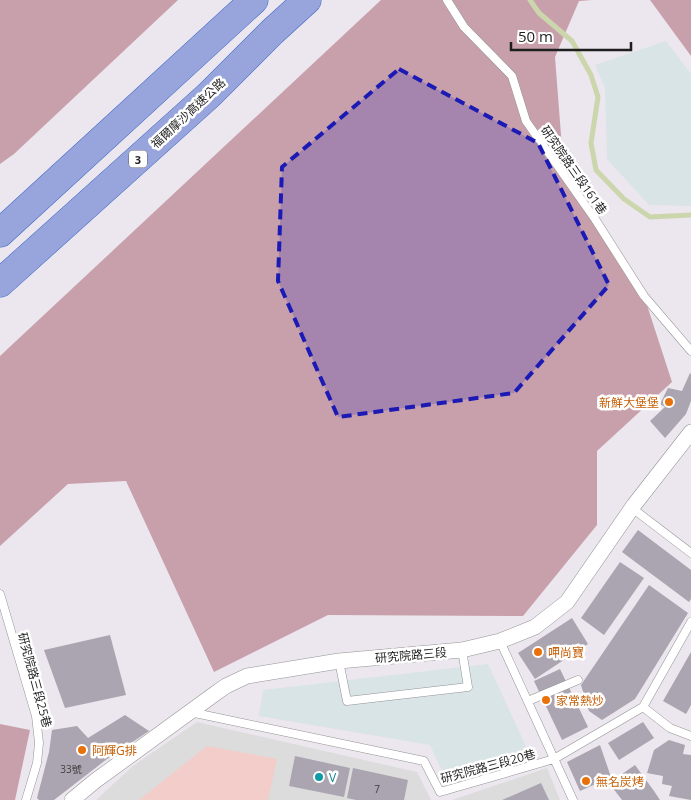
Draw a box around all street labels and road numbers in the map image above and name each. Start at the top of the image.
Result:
street label: 福爾摩沙高速公路 [147,74,229,152]
street label: 研究院路三段161巷 [537,122,611,218]
road number: 3 [129,150,147,168]
street label: 研究院路三段25巷 [14,631,56,729]
street label: 研究院路三段 [374,643,448,667]
street label: 研究院路三段20巷 [439,745,537,787]

